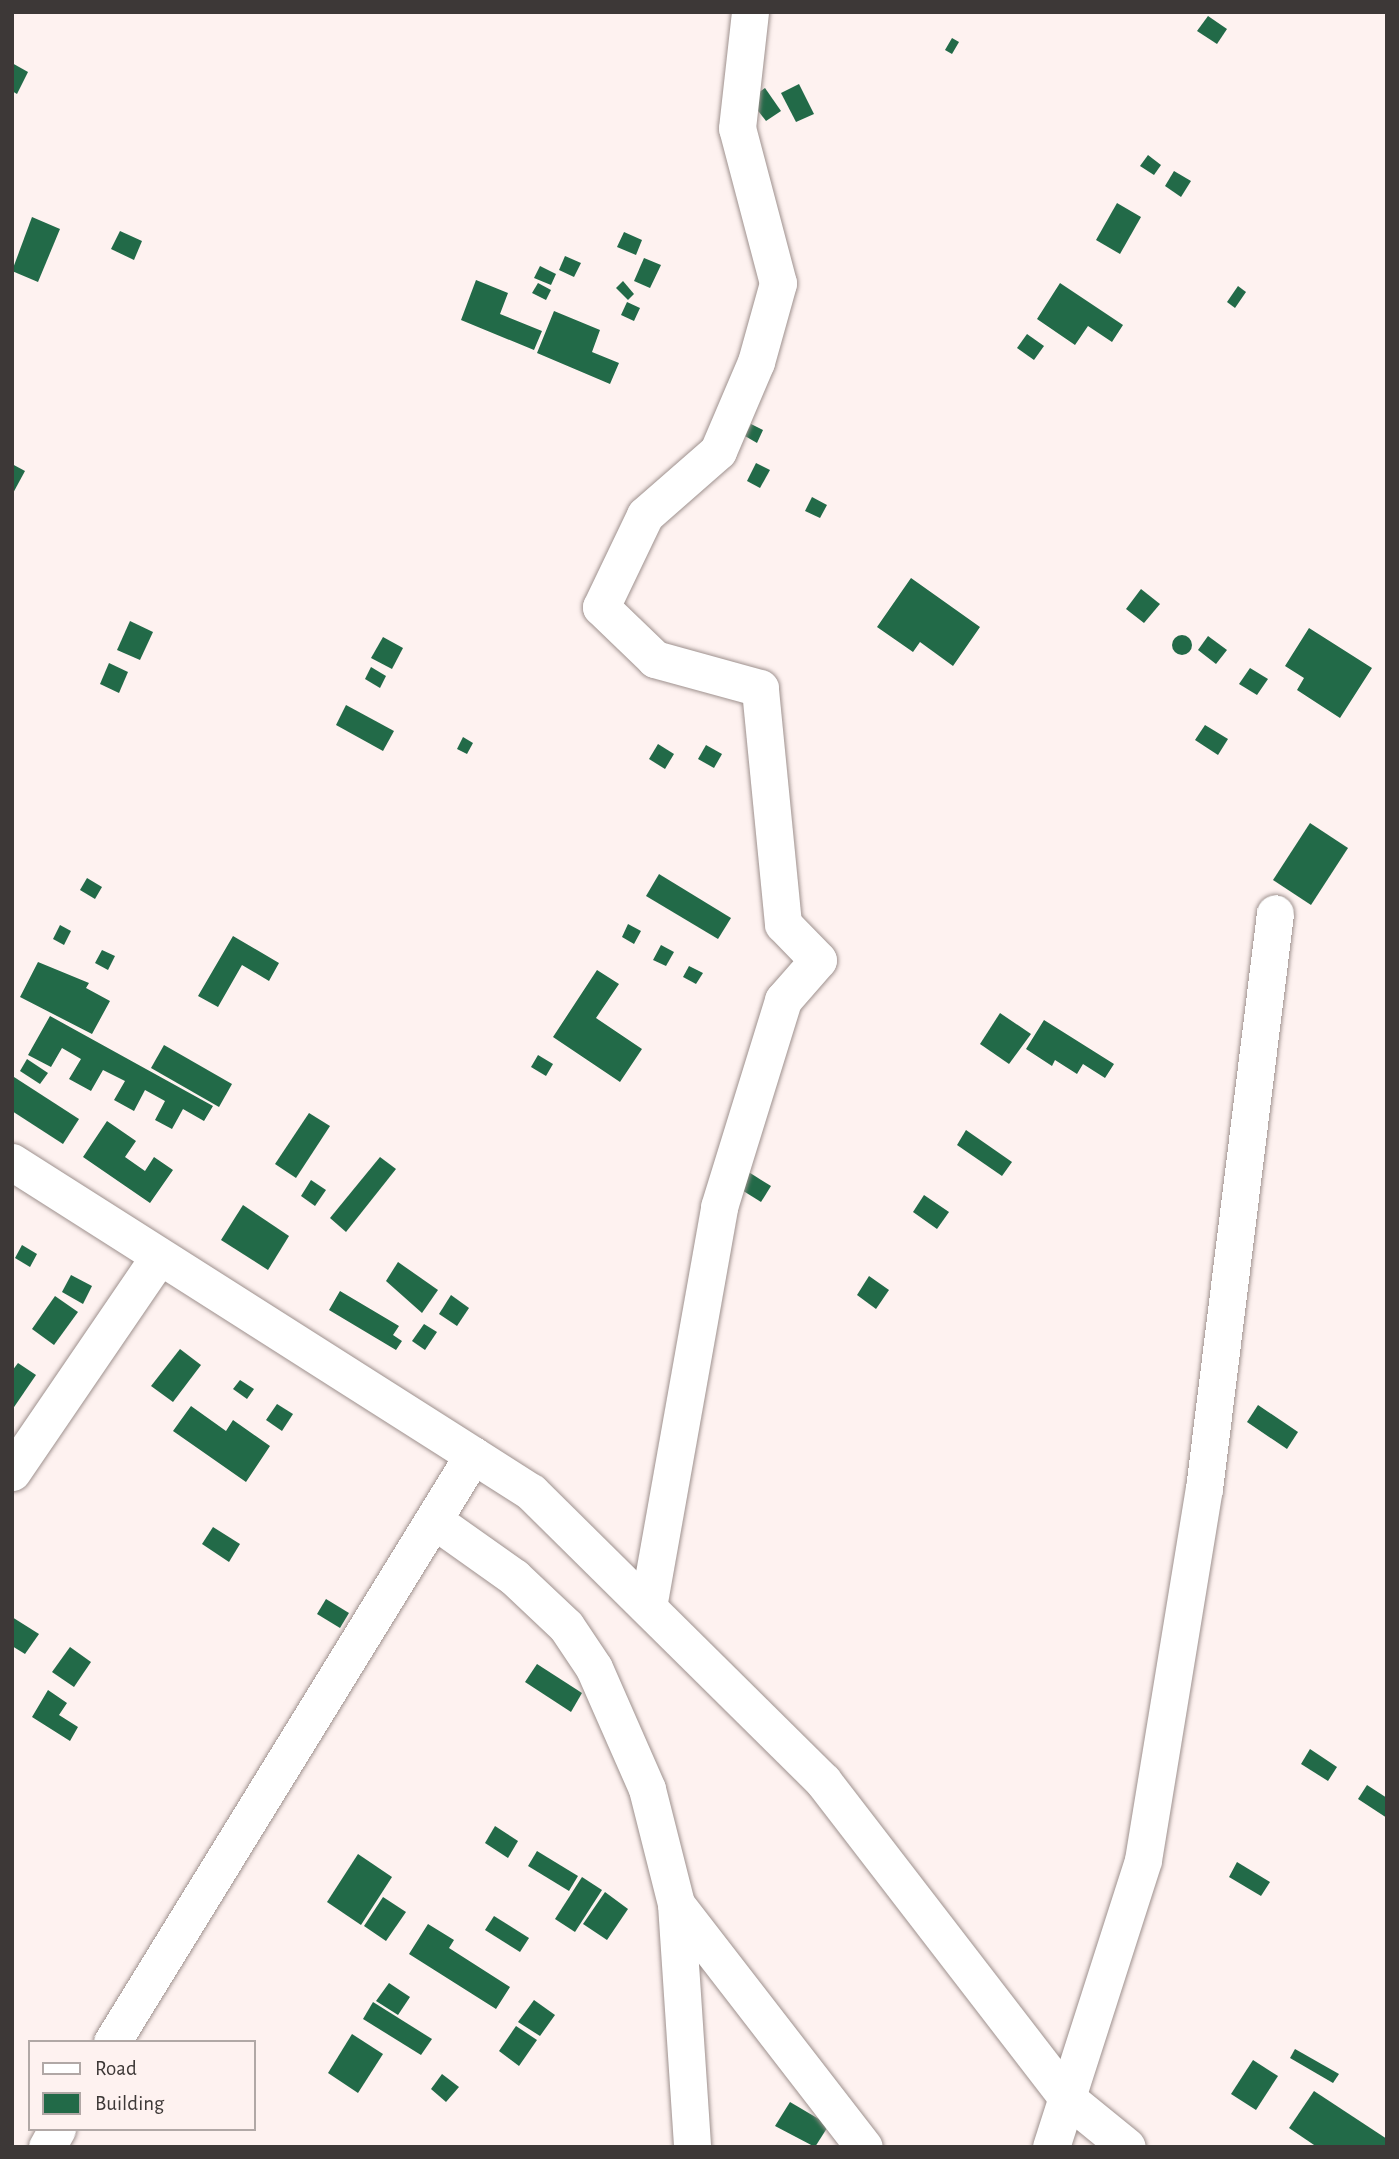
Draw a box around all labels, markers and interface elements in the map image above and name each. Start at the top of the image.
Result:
legend [28,2040,256,2131]
text: Road [95,2058,137,2079]
text: Building [95,2093,164,2114]

